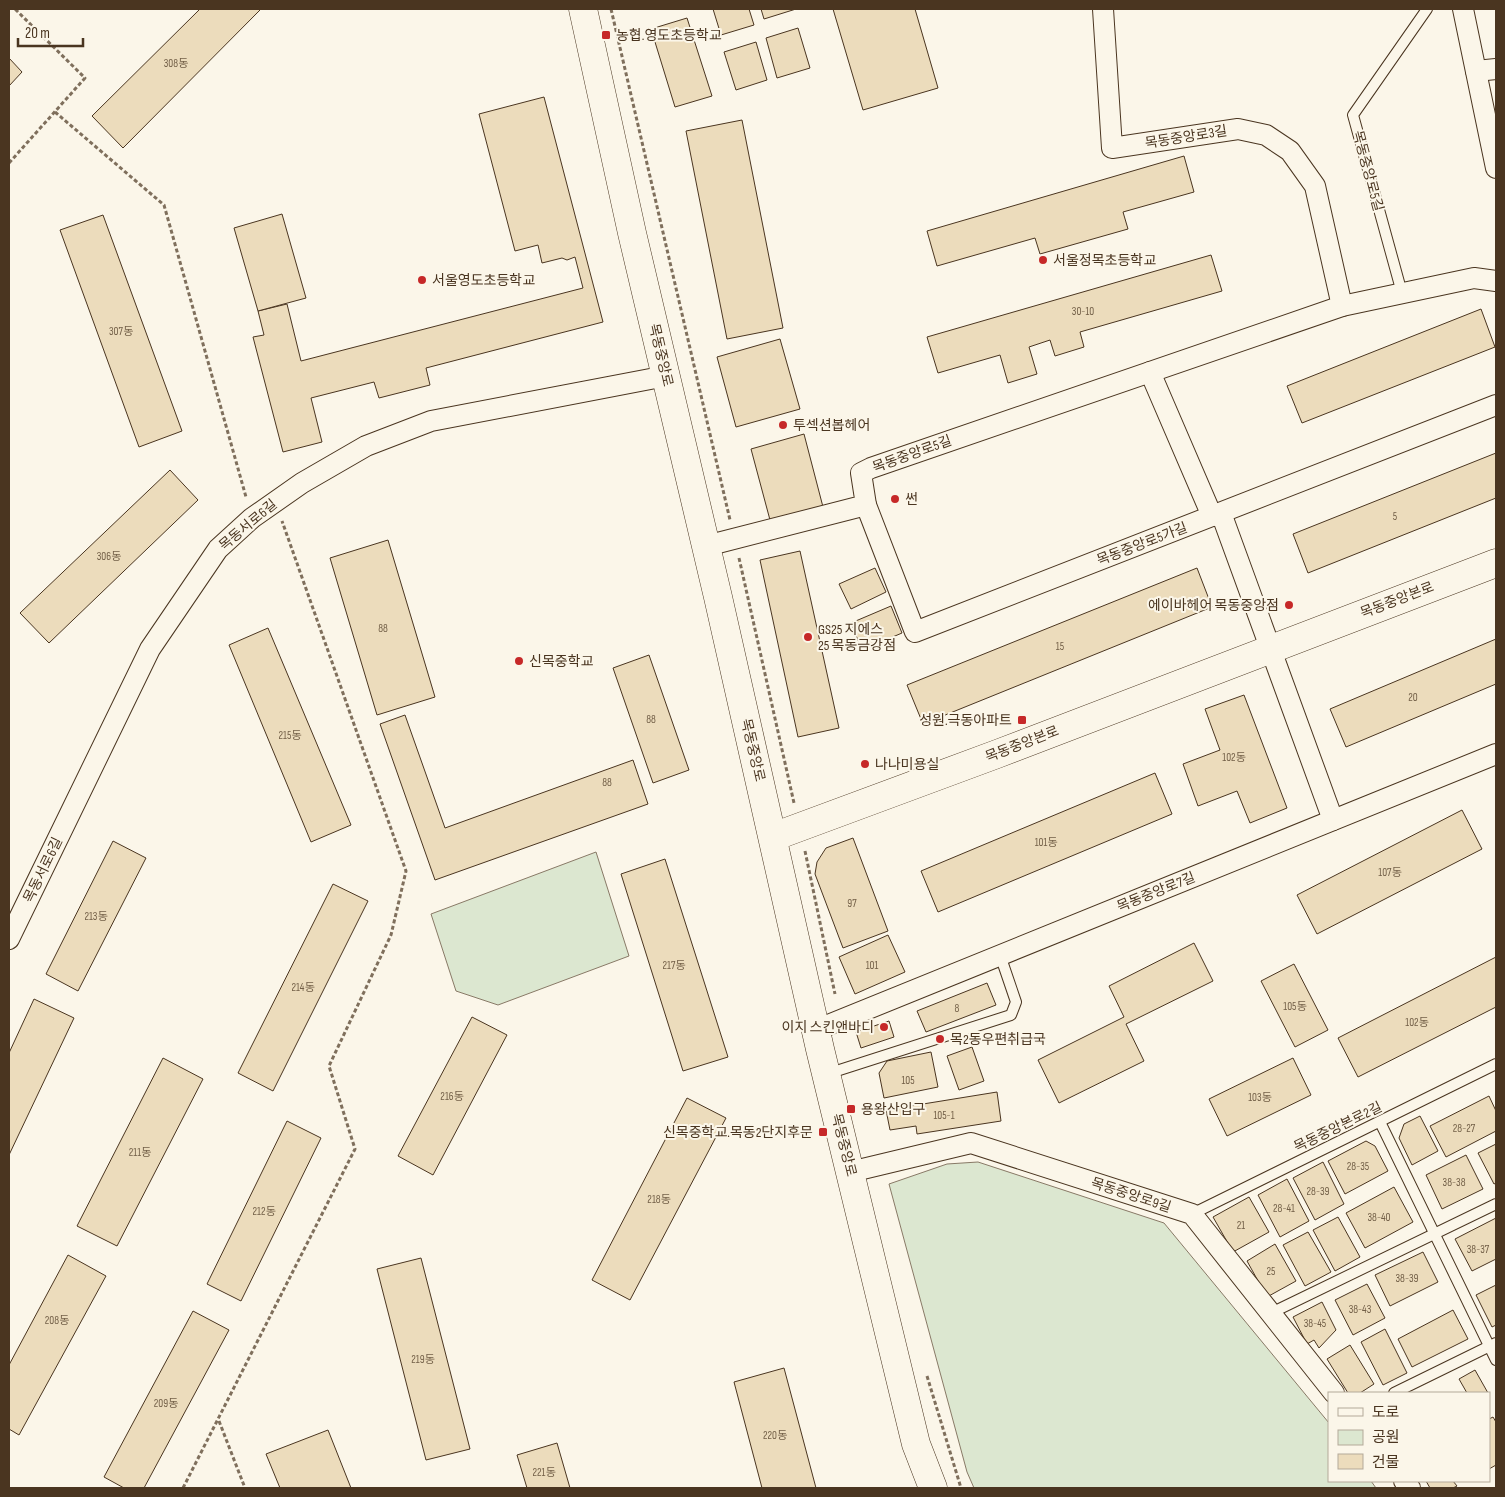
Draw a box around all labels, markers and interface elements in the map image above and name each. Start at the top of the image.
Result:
scale bar [18,15,82,47]
text: 20 m [25,24,50,43]
place label: 농협.영도초등학교 [616,27,722,44]
marker: 농협.영도초등학교 [600,29,612,41]
house number: 308동 [164,57,188,70]
street label: 목동중앙로3길 [1144,122,1228,152]
street label: 목동중앙로5길 [1349,129,1387,213]
place label: 서울정목초등학교 [1053,252,1156,269]
marker: 서울정목초등학교 [1037,254,1049,266]
place label: 서울영도초등학교 [432,272,535,289]
marker: 서울영도초등학교 [416,274,428,286]
house number: 30-10 [1072,305,1094,318]
street label: 목동중앙로 [645,322,677,388]
house number: 307동 [109,325,133,338]
place label: 투섹션봅헤어 [793,417,870,434]
marker: 투섹션봅헤어 [777,419,789,431]
street label: 목동중앙로5길 [870,432,954,476]
place label: 썬 [905,491,918,508]
marker: 썬 [889,493,901,505]
street label: 목동서로6길 [216,496,280,554]
house number: 5 [1393,510,1397,523]
street label: 목동중앙로5가길 [1094,519,1190,569]
house number: 306동 [97,550,121,563]
street label: 목동중앙본로 [1358,578,1436,622]
place label: 에이바헤어 목동중앙점 [1148,597,1279,614]
marker: 에이바헤어 목동중앙점 [1283,599,1295,611]
place label: GS25 지에스 25 목동금강점 [818,621,896,654]
house number: 88 [378,622,388,635]
marker: GS25 지에스 25 목동금강점 [802,631,814,643]
house number: 15 [1056,640,1064,653]
place label: 신목중학교 [529,653,594,670]
marker: 신목중학교 [513,655,525,667]
house number: 20 [1408,691,1418,704]
place label: 성원.극동아파트 [919,712,1012,729]
house number: 88 [646,713,656,726]
marker: 성원.극동아파트 [1016,714,1028,726]
street label: 목동중앙로 [737,717,769,783]
street label: 목동중앙본로 [983,722,1061,766]
house number: 215동 [279,729,301,742]
house number: 102동 [1222,751,1246,764]
place label: 나나미용실 [875,756,939,773]
marker: 나나미용실 [859,758,871,770]
house number: 88 [602,776,612,789]
street label: 목동서로6길 [20,835,66,905]
house number: 101동 [1035,836,1057,849]
house number: 107동 [1378,866,1402,879]
street label: 목동중앙로7길 [1114,869,1198,915]
house number: 97 [847,897,857,910]
house number: 213동 [84,910,108,923]
house number: 217동 [663,959,685,972]
house number: 101 [866,959,878,972]
house number: 214동 [291,981,315,994]
house number: 105동 [1283,1000,1307,1013]
house number: 8 [955,1002,960,1015]
house number: 102동 [1405,1016,1429,1029]
place label: 이지 스킨앤바디 [782,1019,874,1036]
marker: 이지 스킨앤바디 [878,1021,890,1033]
place label: 목2동우편취급국 [950,1031,1046,1048]
marker: 목2동우편취급국 [934,1033,946,1045]
house number: 105 [901,1074,915,1087]
house number: 216동 [440,1090,464,1103]
house number: 103동 [1248,1091,1272,1104]
street label: 목동중앙본로2길 [1291,1098,1385,1156]
place label: 용왕산입구 [861,1101,926,1118]
marker: 용왕산입구 [845,1103,857,1115]
house number: 105-1 [933,1109,955,1122]
street label: 목동중앙로 [828,1112,860,1178]
house number: 28-27 [1453,1122,1476,1135]
place label: 신목중학교.목동2단지후문 [663,1124,813,1141]
marker: 신목중학교.목동2단지후문 [817,1126,829,1138]
house number: 211동 [129,1146,151,1159]
house number: 28-35 [1347,1160,1369,1173]
street label: 목동중앙로9길 [1089,1174,1173,1216]
house number: 38-38 [1443,1176,1466,1189]
house number: 28-39 [1307,1185,1330,1198]
house number: 218동 [647,1193,671,1206]
house number: 28-41 [1273,1202,1295,1215]
house number: 212동 [252,1205,276,1218]
house number: 38-40 [1368,1211,1391,1224]
house number: 21 [1237,1219,1245,1232]
house number: 38-37 [1467,1243,1490,1256]
house number: 25 [1267,1265,1275,1278]
house number: 38-39 [1396,1272,1419,1285]
house number: 38-43 [1349,1303,1372,1316]
house number: 208동 [45,1314,69,1327]
house number: 38-45 [1304,1317,1326,1330]
house number: 219동 [411,1353,435,1366]
legend [1328,1392,1490,1482]
house number: 209동 [154,1397,178,1410]
text: 도로 [1372,1403,1400,1422]
text: 공원 [1372,1428,1400,1447]
house number: 220동 [763,1429,787,1442]
text: 건물 [1372,1453,1400,1472]
house number: 221동 [532,1466,556,1479]

